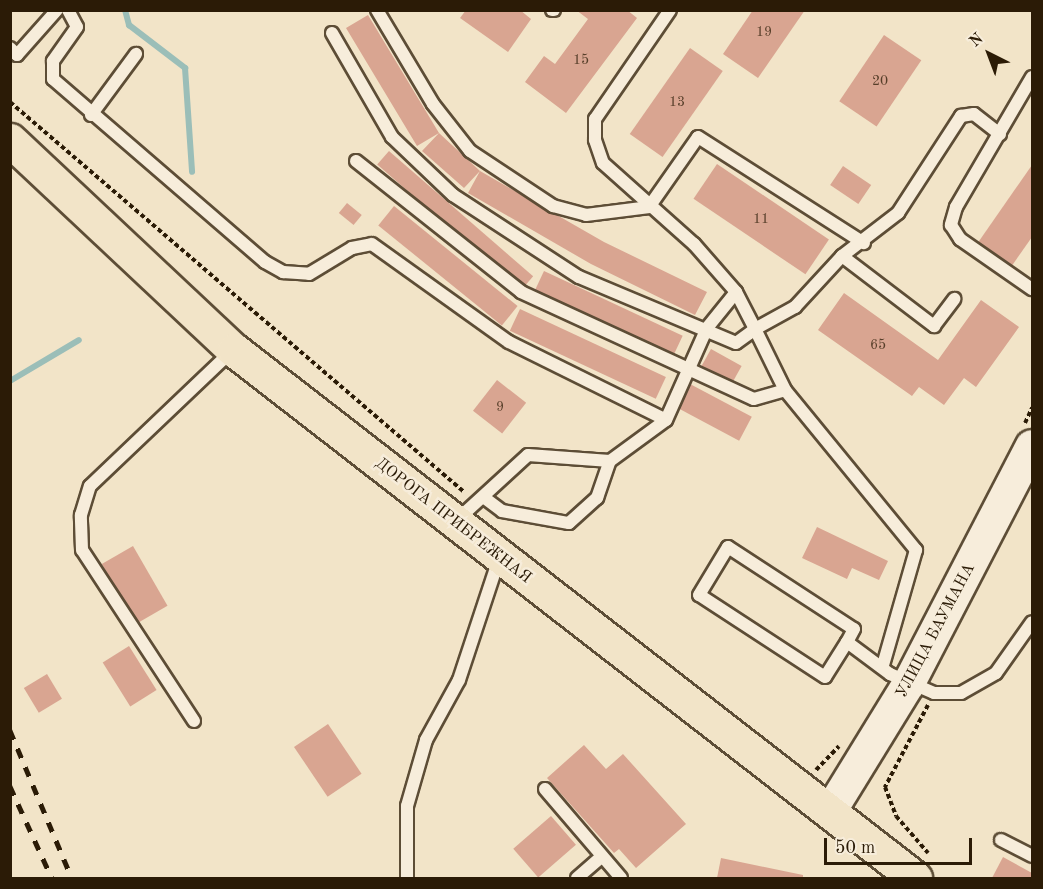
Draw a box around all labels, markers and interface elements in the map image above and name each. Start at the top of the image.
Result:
house number: 19 [756,24,772,40]
north arrow [959,24,1019,84]
text: N [967,31,987,51]
house number: 15 [573,52,589,68]
house number: 20 [872,73,888,89]
house number: 13 [669,94,685,110]
house number: 11 [753,211,769,227]
house number: 65 [870,337,886,353]
house number: 9 [496,399,504,415]
street label: ДОРОГА ПРИБРЕЖНАЯ [371,454,535,588]
street label: УЛИЦА БАУМАНА [892,560,980,702]
scale bar [827,826,976,864]
text: 50 m [835,839,875,857]

